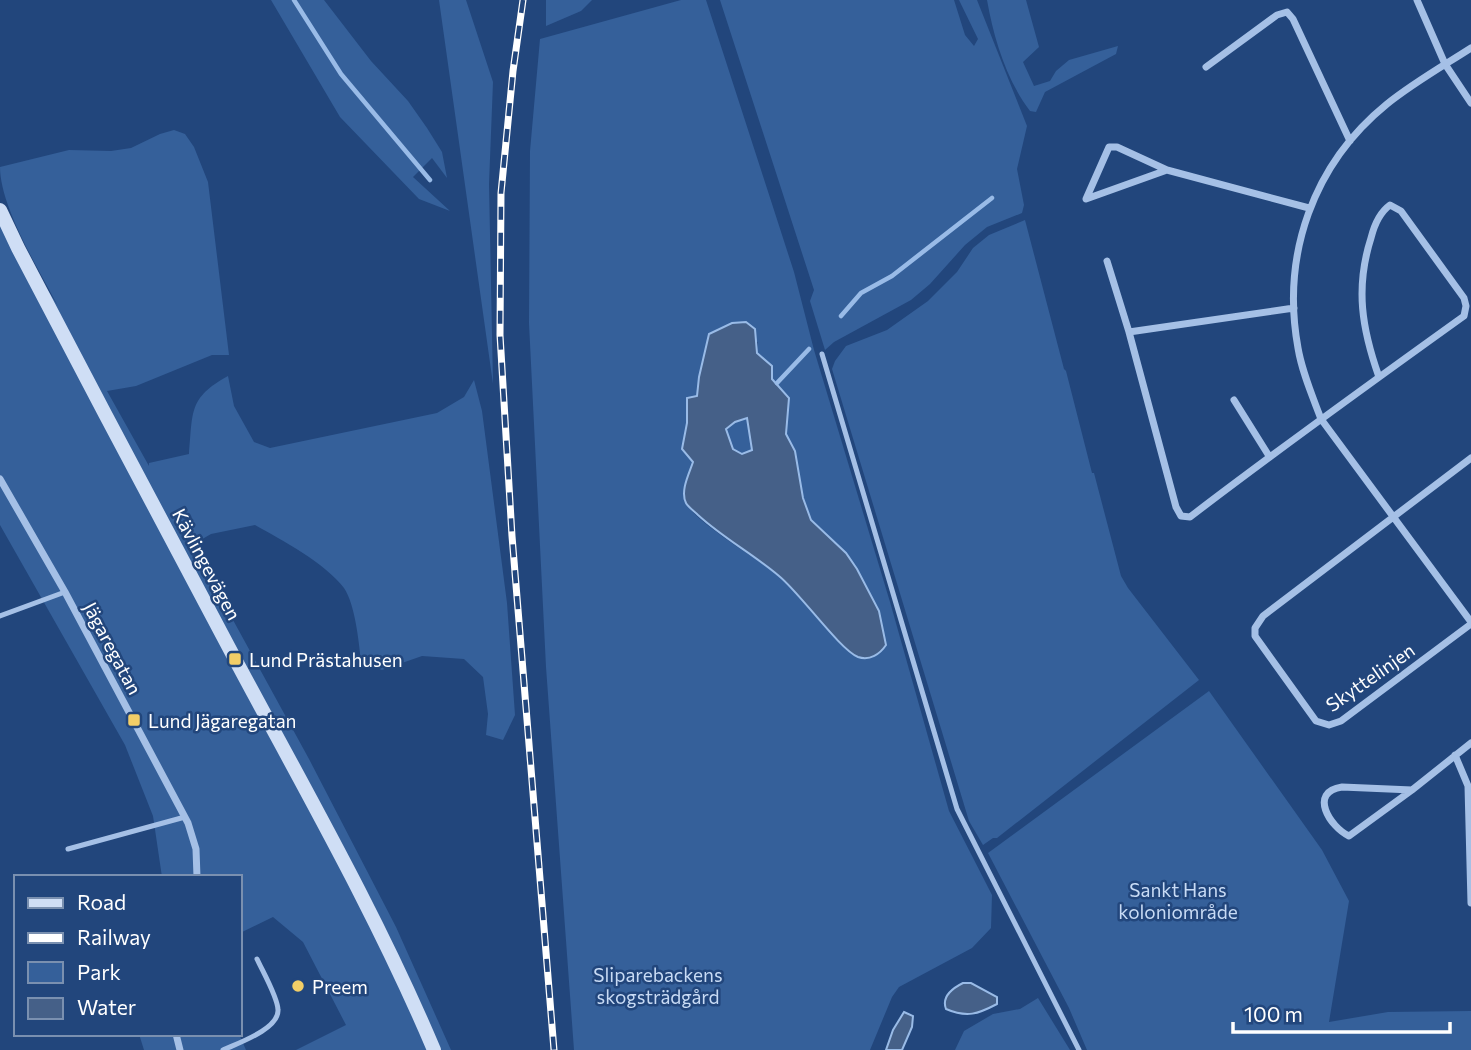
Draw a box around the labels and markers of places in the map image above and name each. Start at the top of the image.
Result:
place label: Lund Prästahusen [249,648,403,671]
marker: Lund Prästahusen [227,651,243,667]
place label: Lund Jägaregatan [148,709,296,732]
marker: Lund Jägaregatan [126,712,142,728]
place label: Preem [312,975,368,998]
marker: Preem [290,978,306,994]

